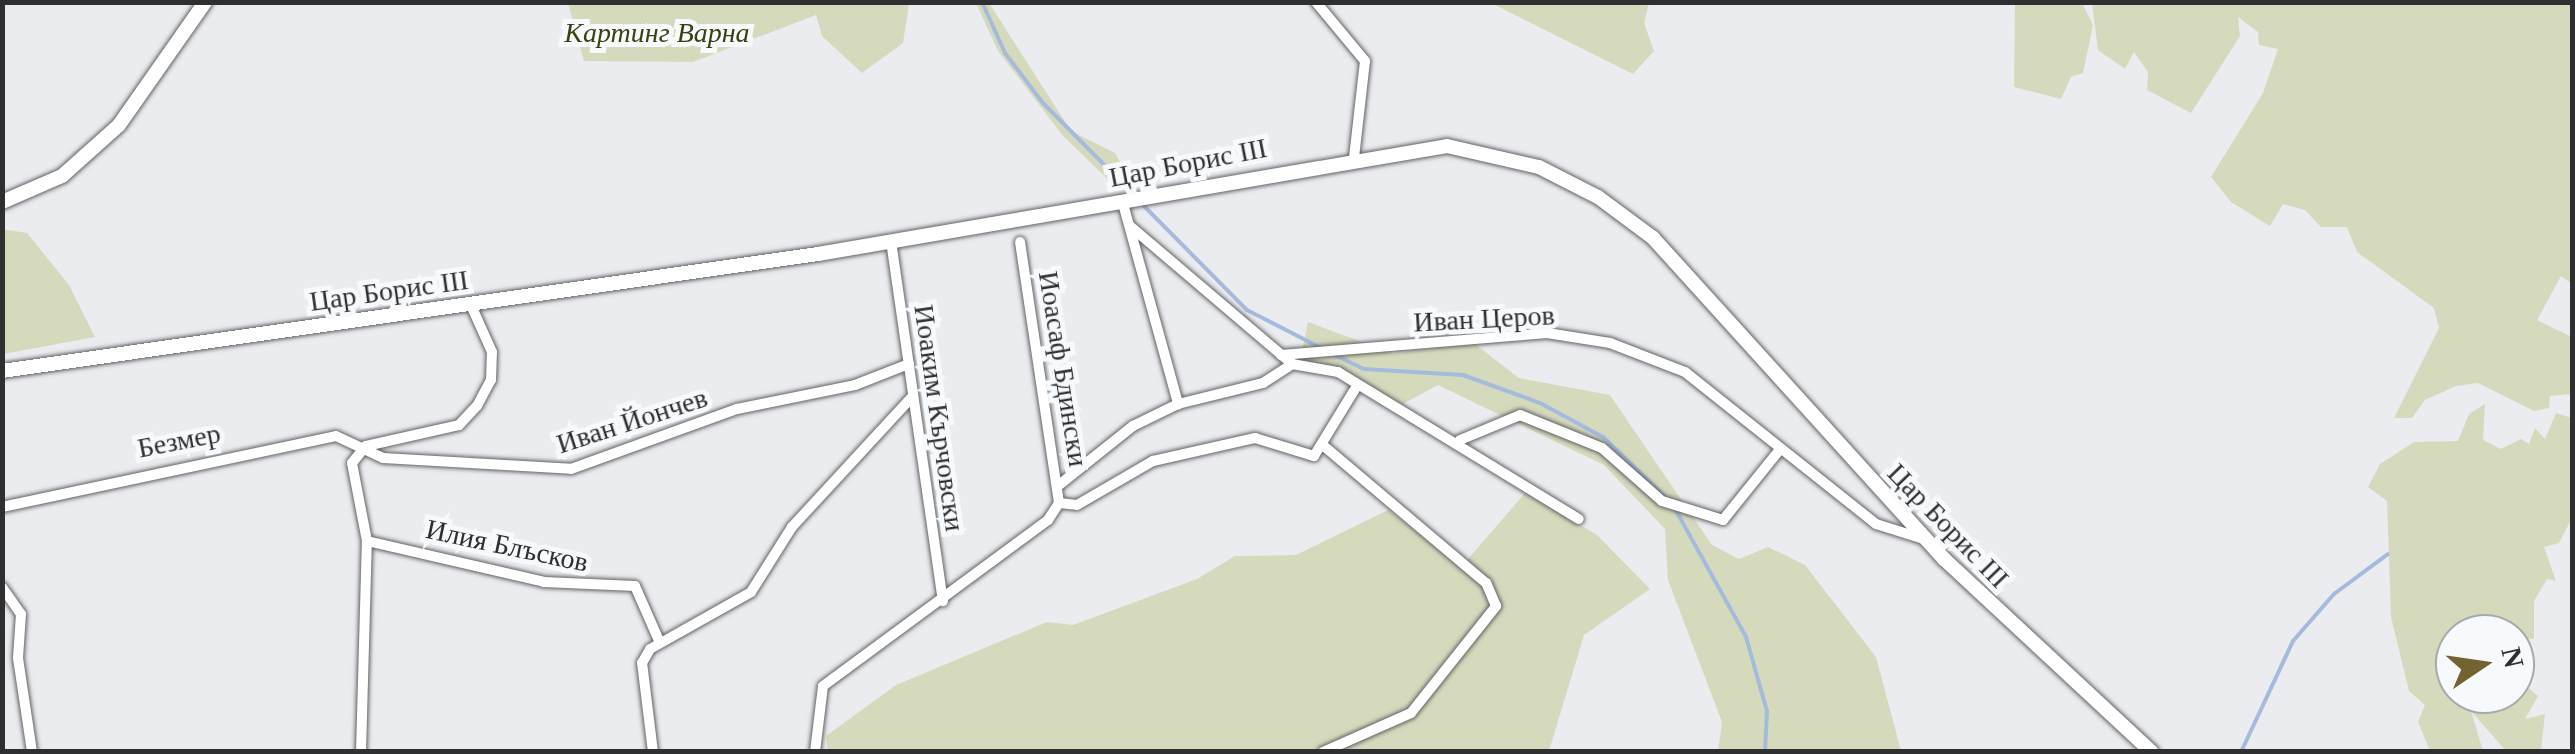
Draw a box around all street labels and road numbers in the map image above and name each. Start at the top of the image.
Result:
street label: Цар Борис III [1106,131,1270,195]
street label: Цар Борис III [307,263,471,319]
street label: Иоасаф Бдински [1031,269,1095,469]
street label: Иван Церов [1413,299,1555,339]
street label: Иоаким Кърчовски [906,302,972,534]
street label: Иван Йончев [552,381,712,461]
street label: Безмер [135,417,223,465]
street label: Цар Борис III [1880,457,2016,595]
street label: Илия Блъсков [423,512,591,580]

